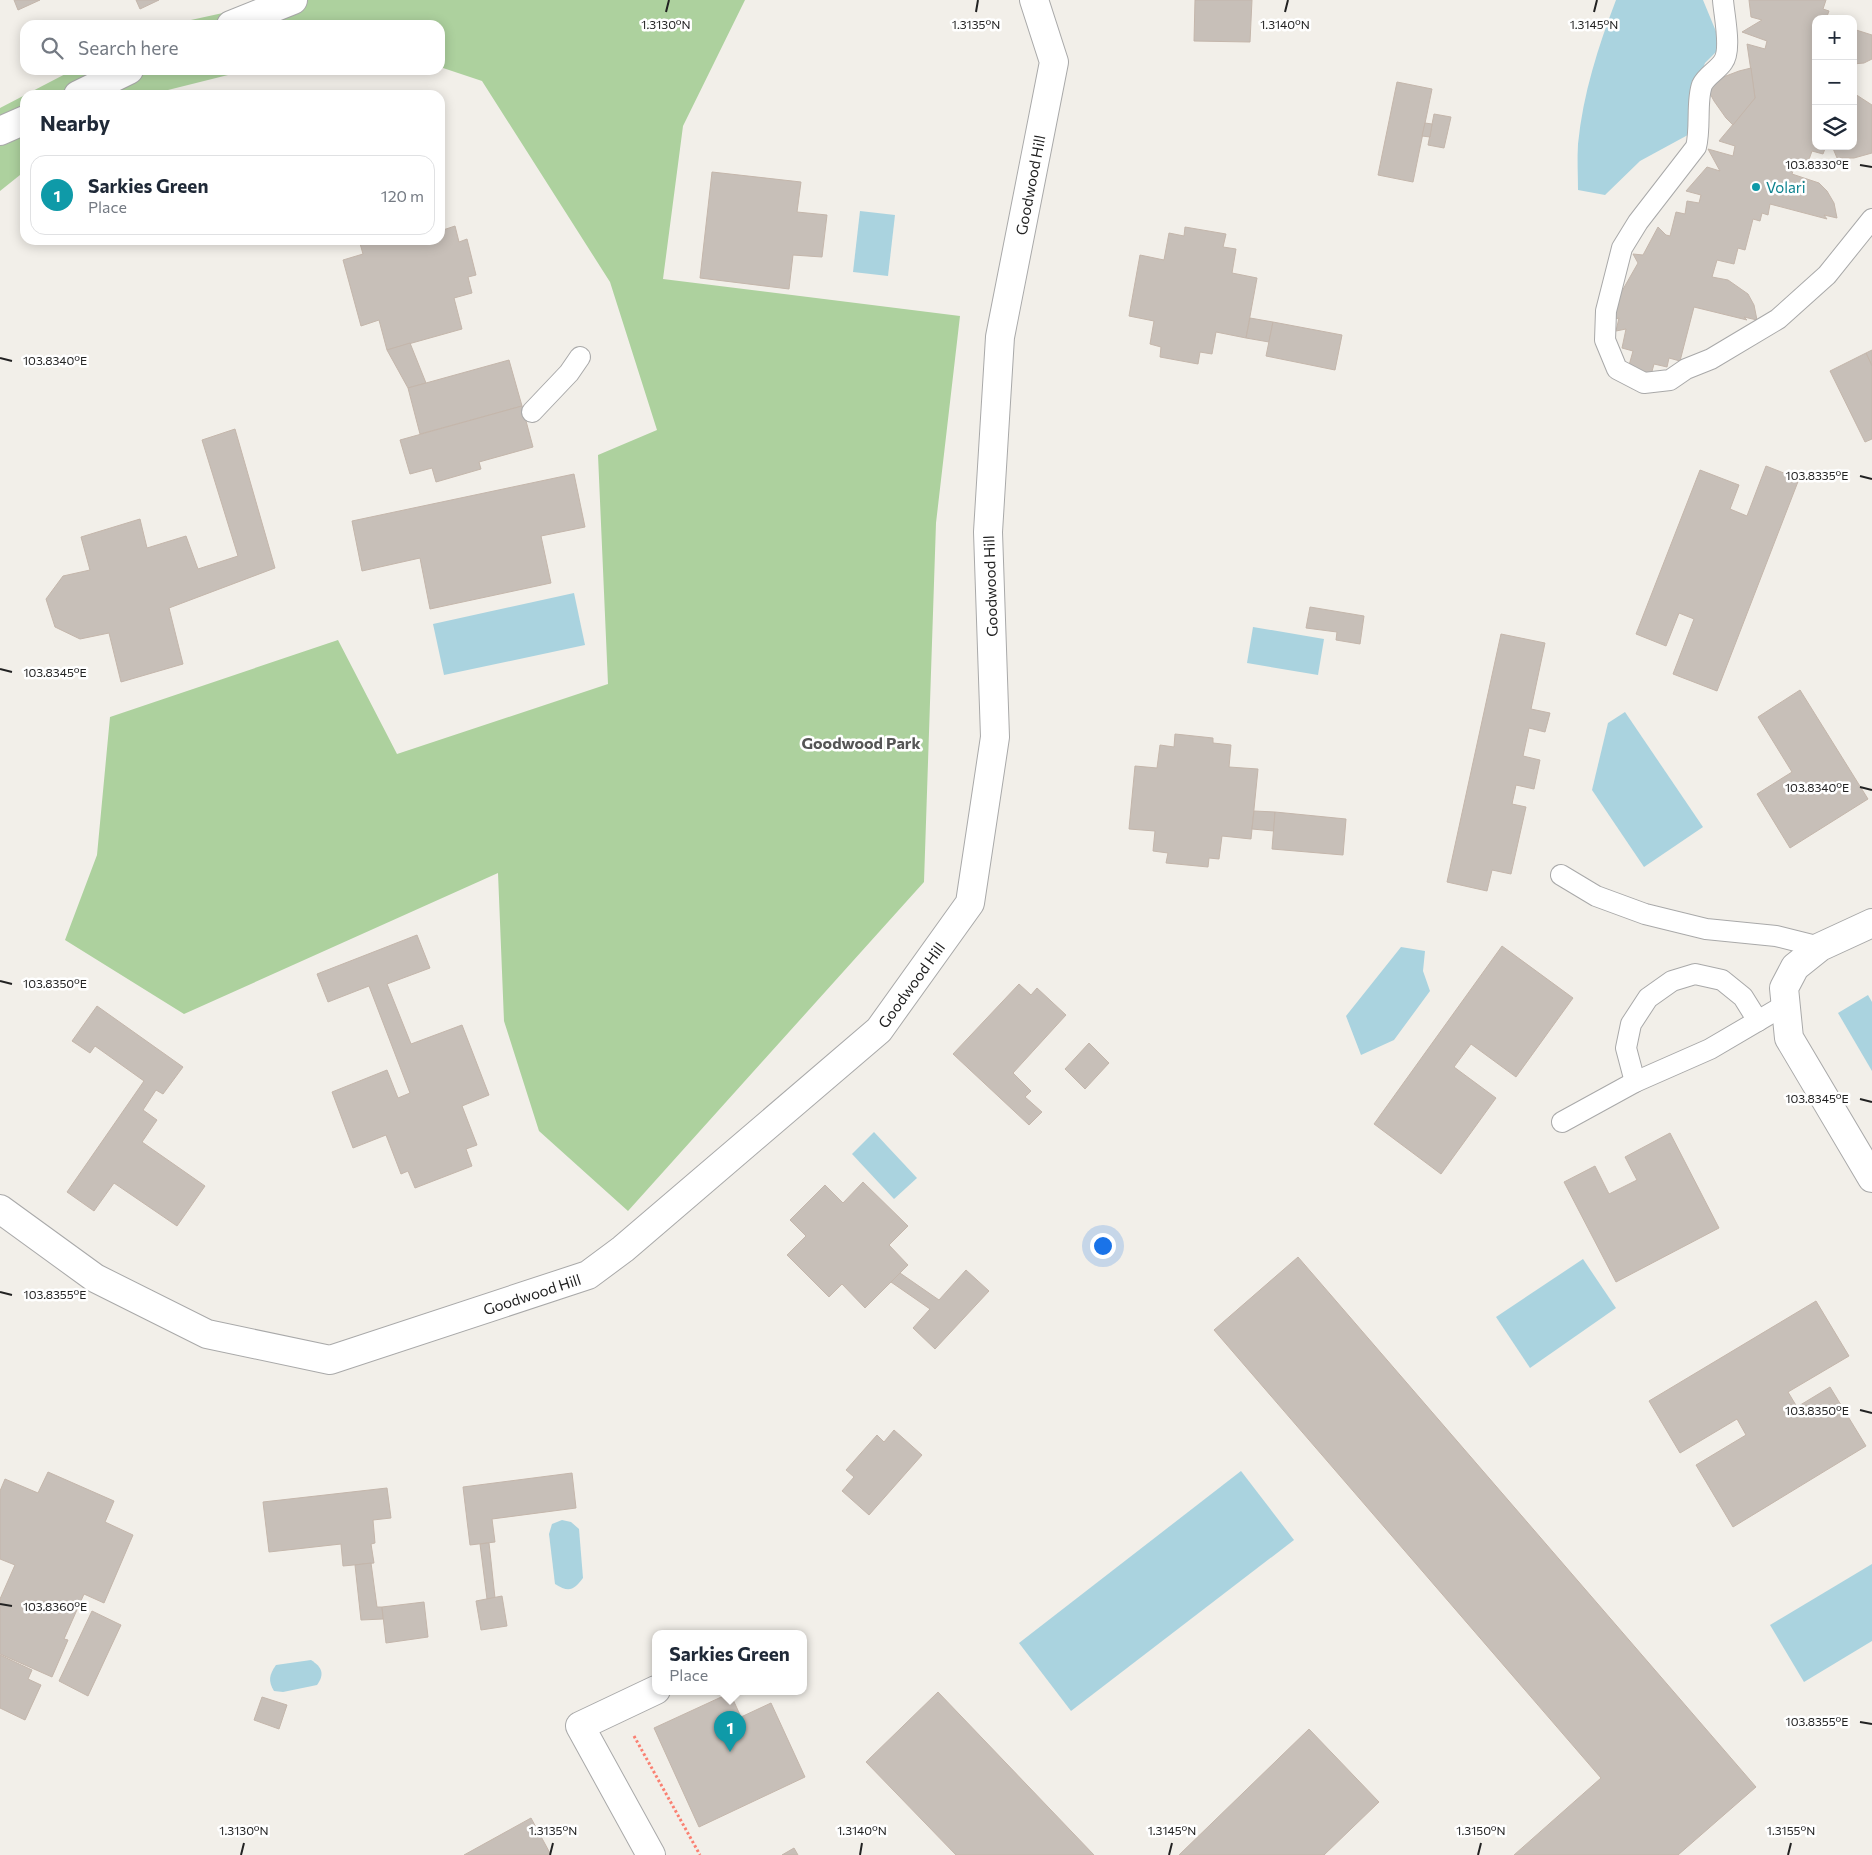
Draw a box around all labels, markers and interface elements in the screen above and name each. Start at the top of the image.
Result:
map controls [1812,15,1857,150]
button: + [1812,15,1857,60]
text: 1.3130°N [641,17,691,31]
text: 1.3135°N [952,17,1000,31]
text: 1.3140°N [1260,17,1310,31]
text: 1.3145°N [1570,17,1618,31]
search box [20,20,445,75]
icon: search [38,34,66,62]
text: Search here [78,36,178,59]
button: − [1812,60,1857,105]
button: layers [1812,105,1857,150]
text: Nearby [40,110,110,135]
street label: Goodwood Hill [1011,133,1049,237]
text: 103.8330°E [1785,157,1849,171]
text: Sarkies Green [88,174,208,197]
place label: Volari [1766,178,1806,196]
marker: Volari [1750,181,1762,193]
text: 1 [53,186,61,205]
text: 120 m [381,186,424,205]
text: Place [88,197,127,216]
text: 103.8340°E [23,353,87,367]
text: 103.8335°E [1786,468,1848,482]
street label: Goodwood Hill [979,535,1001,637]
text: 103.8345°E [23,665,87,679]
district label: Goodwood Park [801,733,921,752]
text: 103.8340°E [1785,780,1849,794]
street label: Goodwood Hill [874,939,948,1031]
text: 103.8350°E [23,976,87,990]
text: 103.8345°E [1785,1091,1849,1105]
your location [1090,1233,1116,1259]
street label: Goodwood Hill [481,1270,583,1318]
text: 103.8355°E [24,1287,86,1301]
text: 103.8350°E [1785,1403,1849,1417]
text: 103.8360°E [23,1599,87,1613]
popup [652,1630,807,1695]
text: Sarkies Green [669,1642,790,1665]
text: Place [669,1665,708,1684]
pin: 1 [714,1711,746,1752]
text: 103.8355°E [1786,1714,1848,1728]
text: 1.3130°N [219,1823,269,1837]
text: 1.3135°N [529,1823,577,1837]
text: 1.3140°N [837,1823,887,1837]
text: 1.3145°N [1148,1823,1196,1837]
text: 1.3150°N [1456,1823,1506,1837]
text: 1.3155°N [1767,1823,1815,1837]

